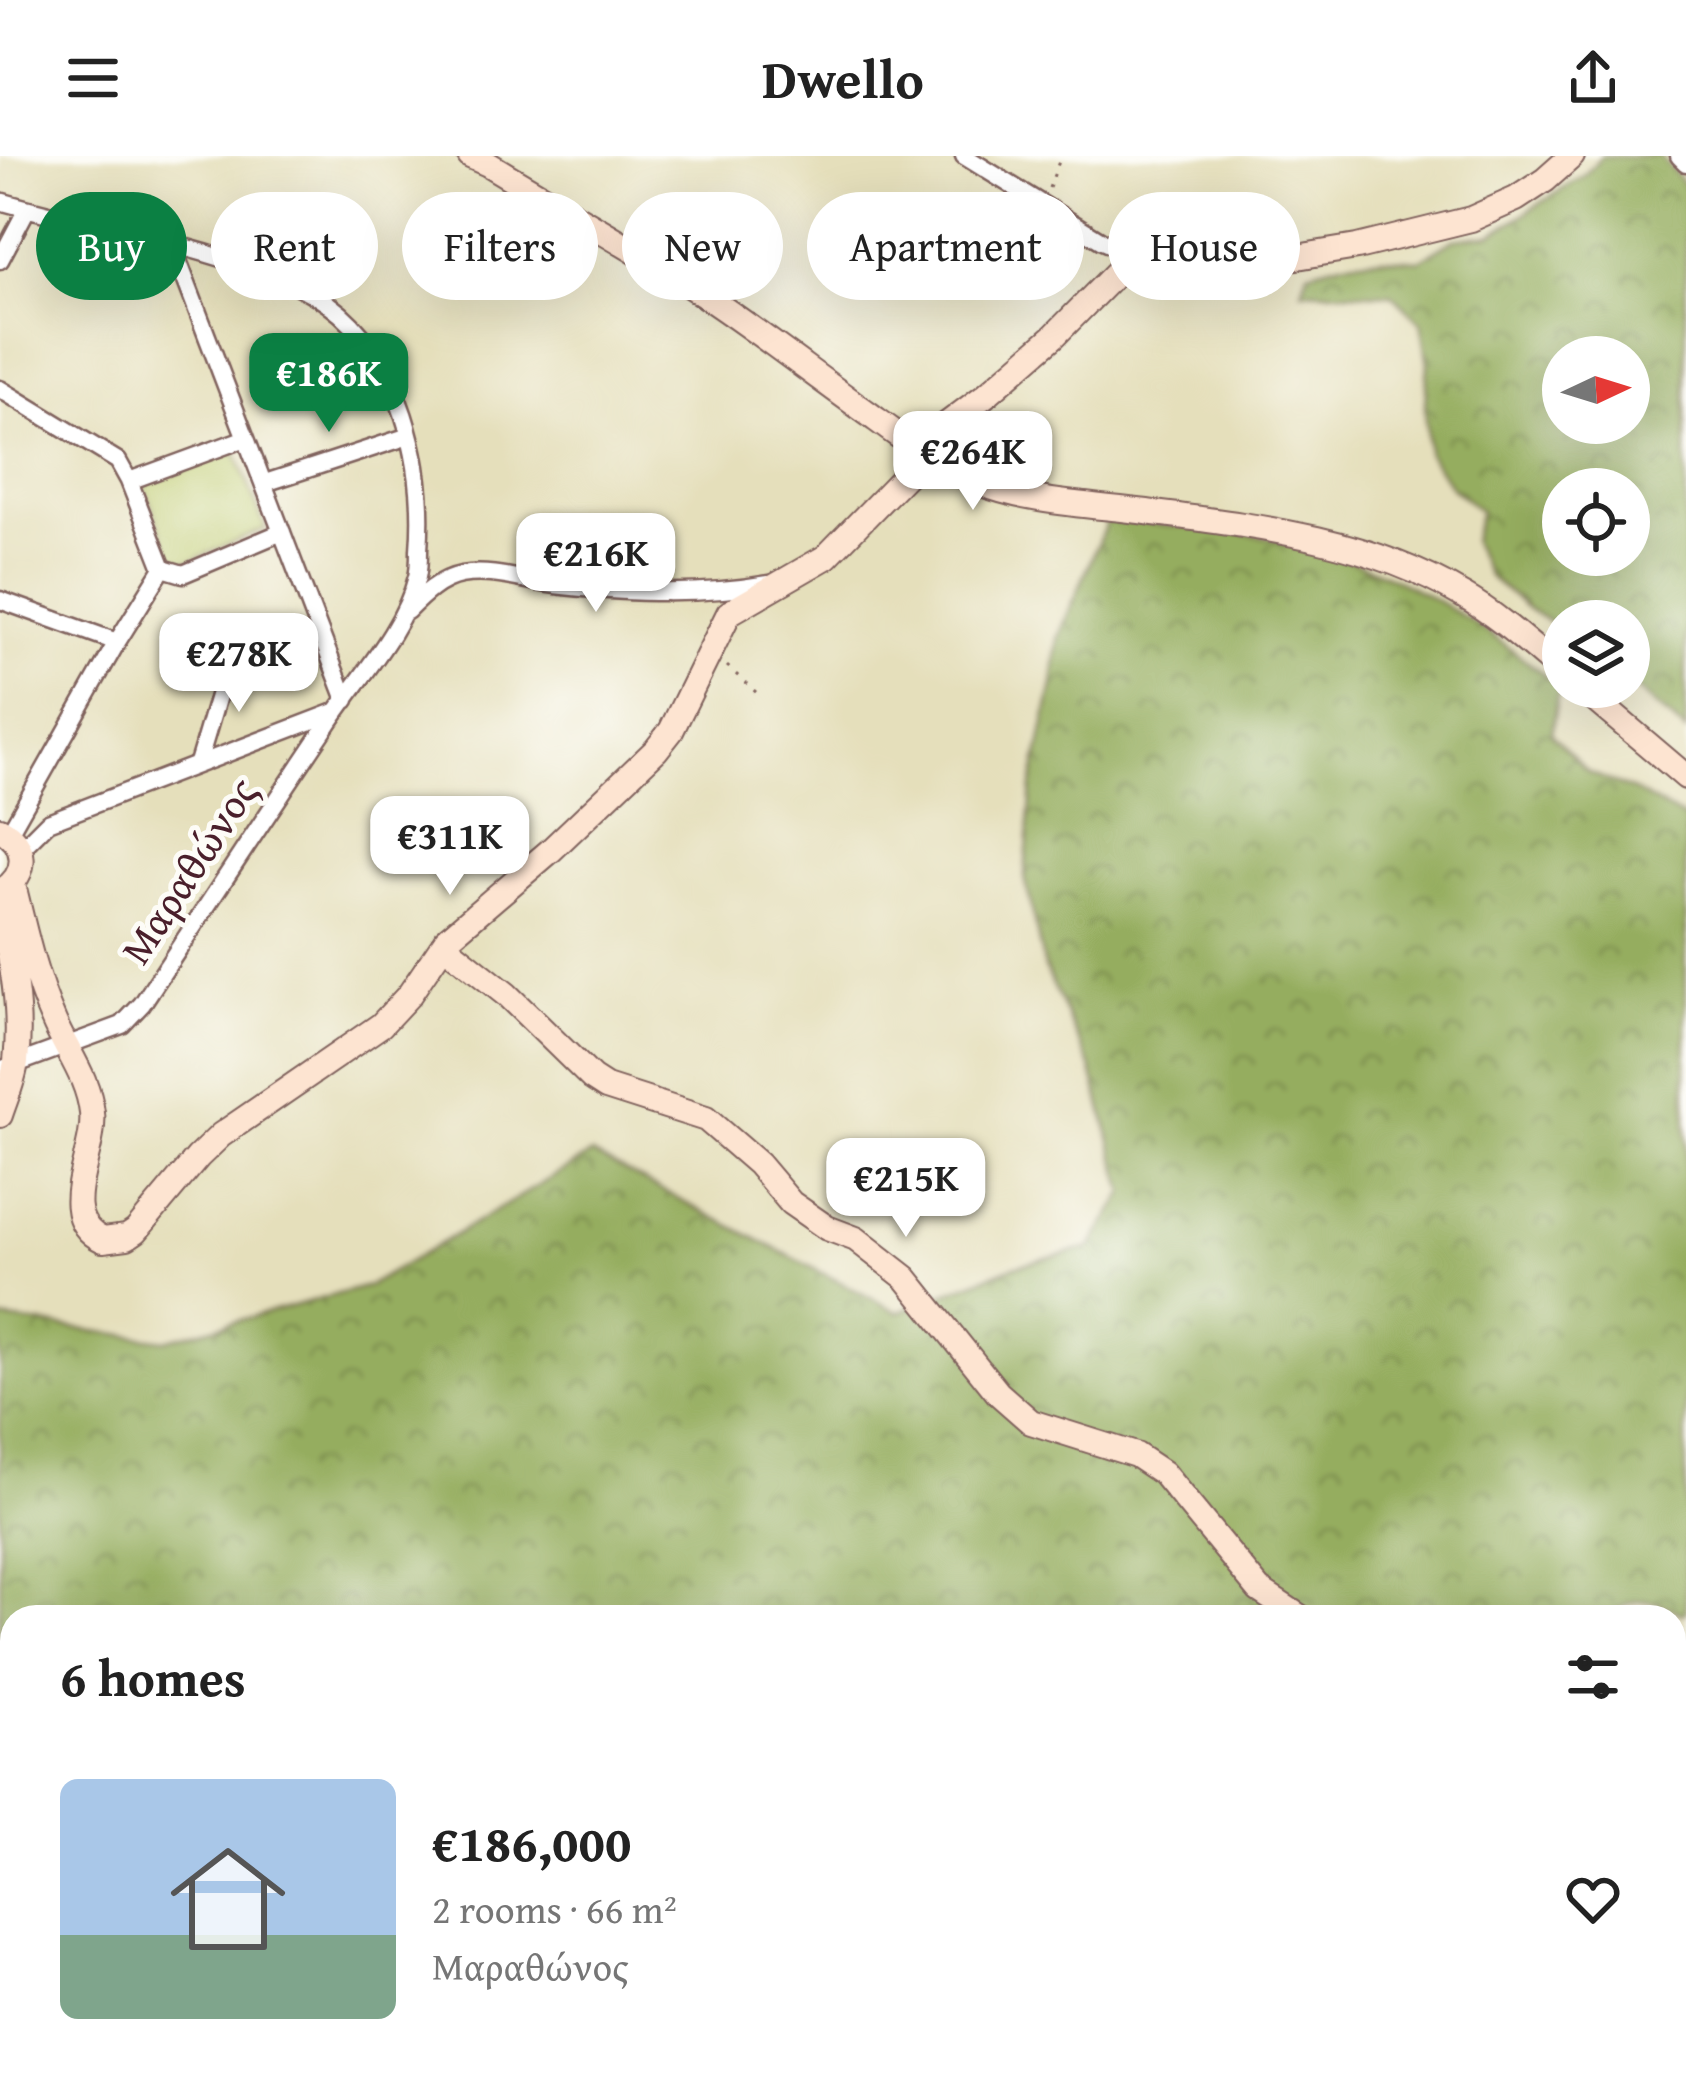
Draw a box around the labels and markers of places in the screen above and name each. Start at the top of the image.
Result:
pin: €186K [245,333,413,435]
pin: €264K [889,411,1057,513]
pin: €216K [512,513,680,615]
pin: €278K [155,613,323,715]
pin: €311K [366,796,534,898]
pin: €215K [822,1138,990,1240]

